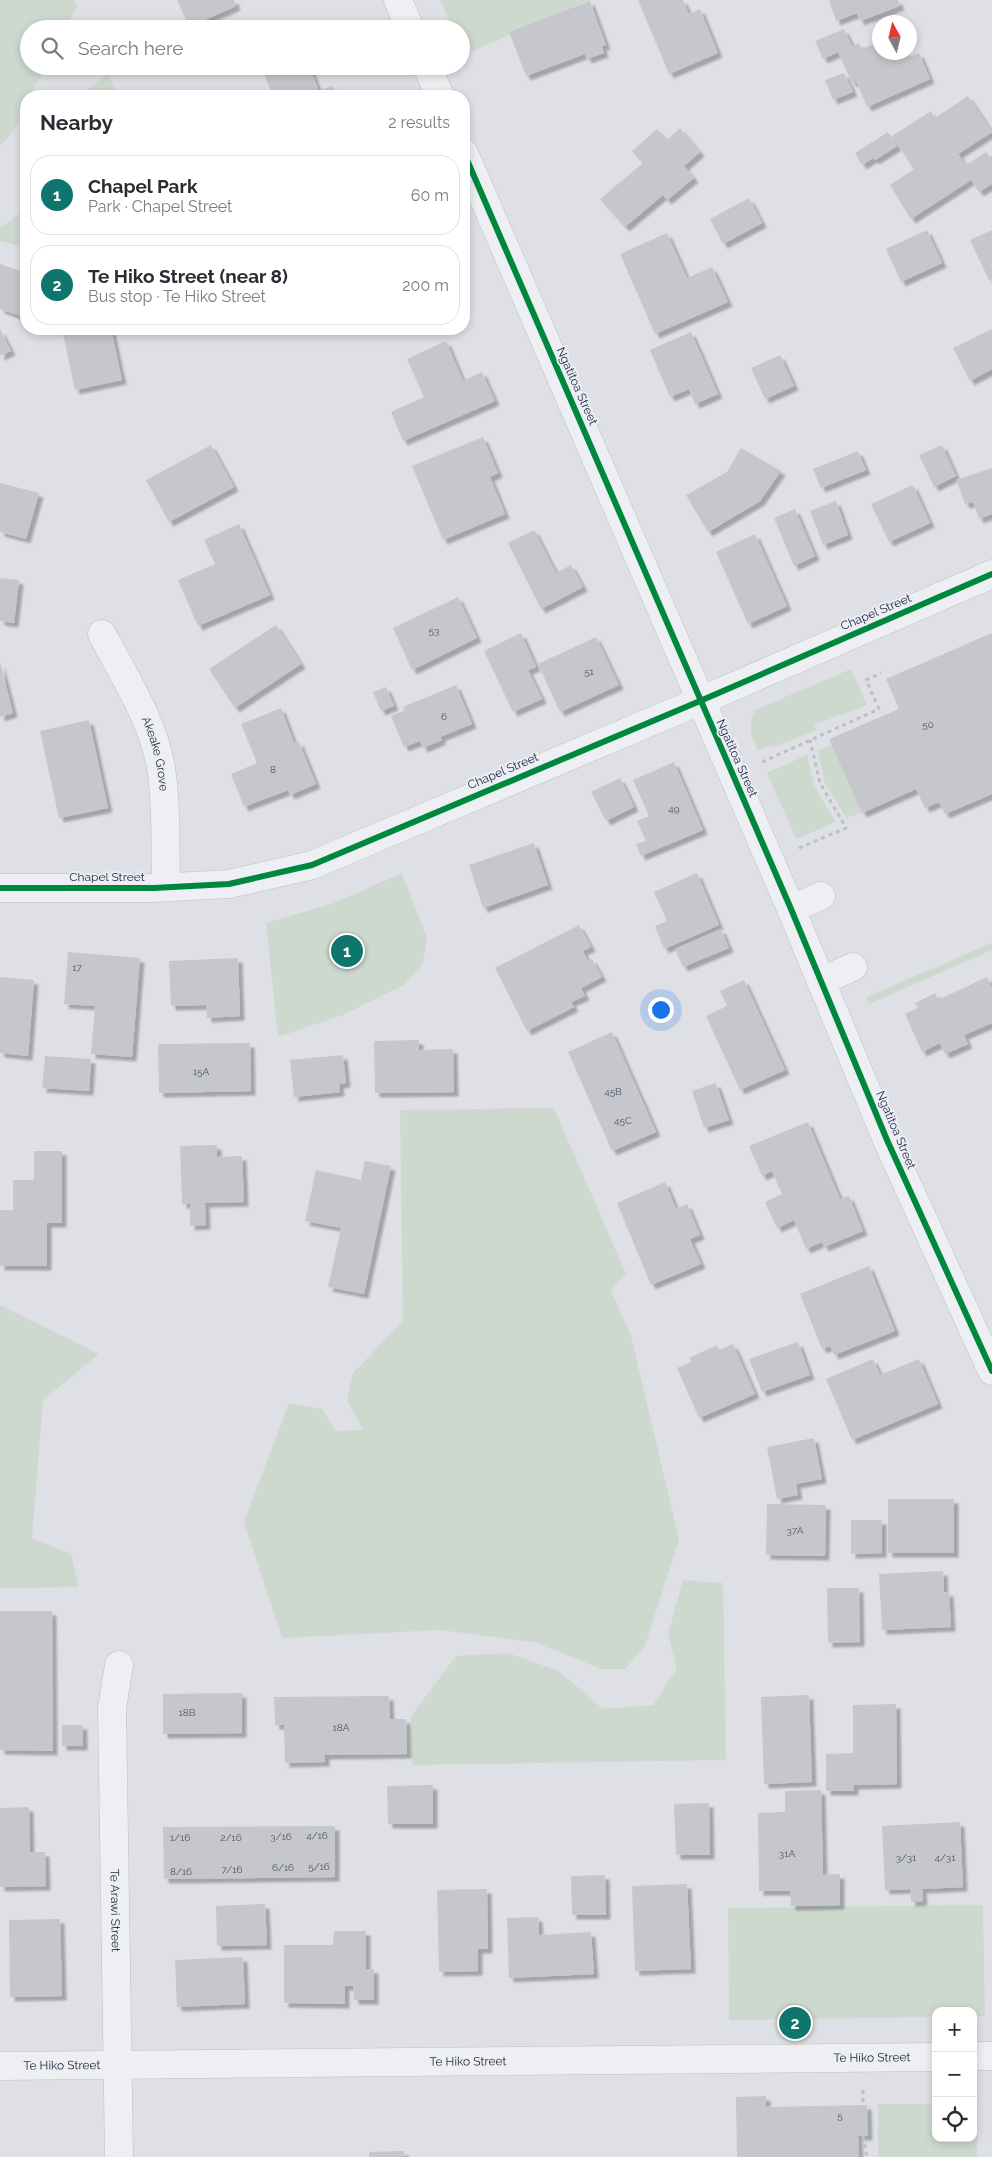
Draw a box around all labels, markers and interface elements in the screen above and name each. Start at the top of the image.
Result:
north arrow [872,15,917,60]
search box [20,20,470,75]
icon: search [38,34,66,62]
text: Search here [78,37,184,59]
text: Nearby [40,110,113,135]
text: 2 results [388,113,450,132]
text: Chapel Park [88,175,197,197]
text: 1 [53,186,61,205]
text: 60 m [411,186,449,205]
text: Park · Chapel Street [88,197,232,216]
text: Te Hiko Street (near 8) [88,265,288,287]
text: 2 [52,276,62,295]
text: 200 m [402,276,449,295]
text: Bus stop · Te Hiko Street [88,287,266,306]
street label: Ngatitoa Street [554,345,600,427]
street label: Chapel Street [839,591,913,633]
house number: 53 [429,625,439,636]
house number: 51 [584,666,595,677]
house number: 6 [441,711,447,722]
street label: Akeake Grove [139,714,171,792]
street label: Ngatitoa Street [714,717,760,799]
house number: 50 [922,719,934,730]
street label: Chapel Street [466,750,540,792]
house number: 8 [270,764,276,775]
house number: 49 [668,803,680,814]
street label: Chapel Street [69,870,145,884]
pin: 1 [331,932,363,970]
house number: 17 [72,962,82,973]
your location [648,997,674,1023]
house number: 15A [193,1066,209,1077]
house number: 45B [604,1086,622,1097]
street label: Ngatitoa Street [873,1089,919,1171]
house number: 45C [614,1115,632,1126]
house number: 37A [787,1525,804,1536]
house number: 18B [179,1707,196,1718]
house number: 18A [333,1722,350,1733]
house number: 4/16 [306,1830,328,1841]
house number: 3/16 [270,1831,292,1842]
house number: 1/16 [170,1832,190,1843]
house number: 2/16 [220,1832,242,1843]
house number: 31A [779,1848,795,1859]
house number: 3/31 [896,1852,917,1863]
house number: 4/31 [935,1852,956,1863]
house number: 5/16 [308,1861,330,1872]
house number: 6/16 [272,1862,294,1873]
house number: 7/16 [222,1864,242,1875]
house number: 8/16 [170,1866,192,1877]
street label: Te Arawi Street [108,1869,123,1952]
pin: 2 [779,2004,811,2042]
map controls [932,2007,977,2142]
button: + [932,2007,977,2052]
street label: Te Hiko Street [833,2050,911,2065]
button: − [932,2052,977,2097]
street label: Te Hiko Street [429,2054,507,2069]
street label: Te Hiko Street [23,2058,101,2073]
button: locate [932,2097,977,2142]
house number: 5 [837,2110,843,2121]

